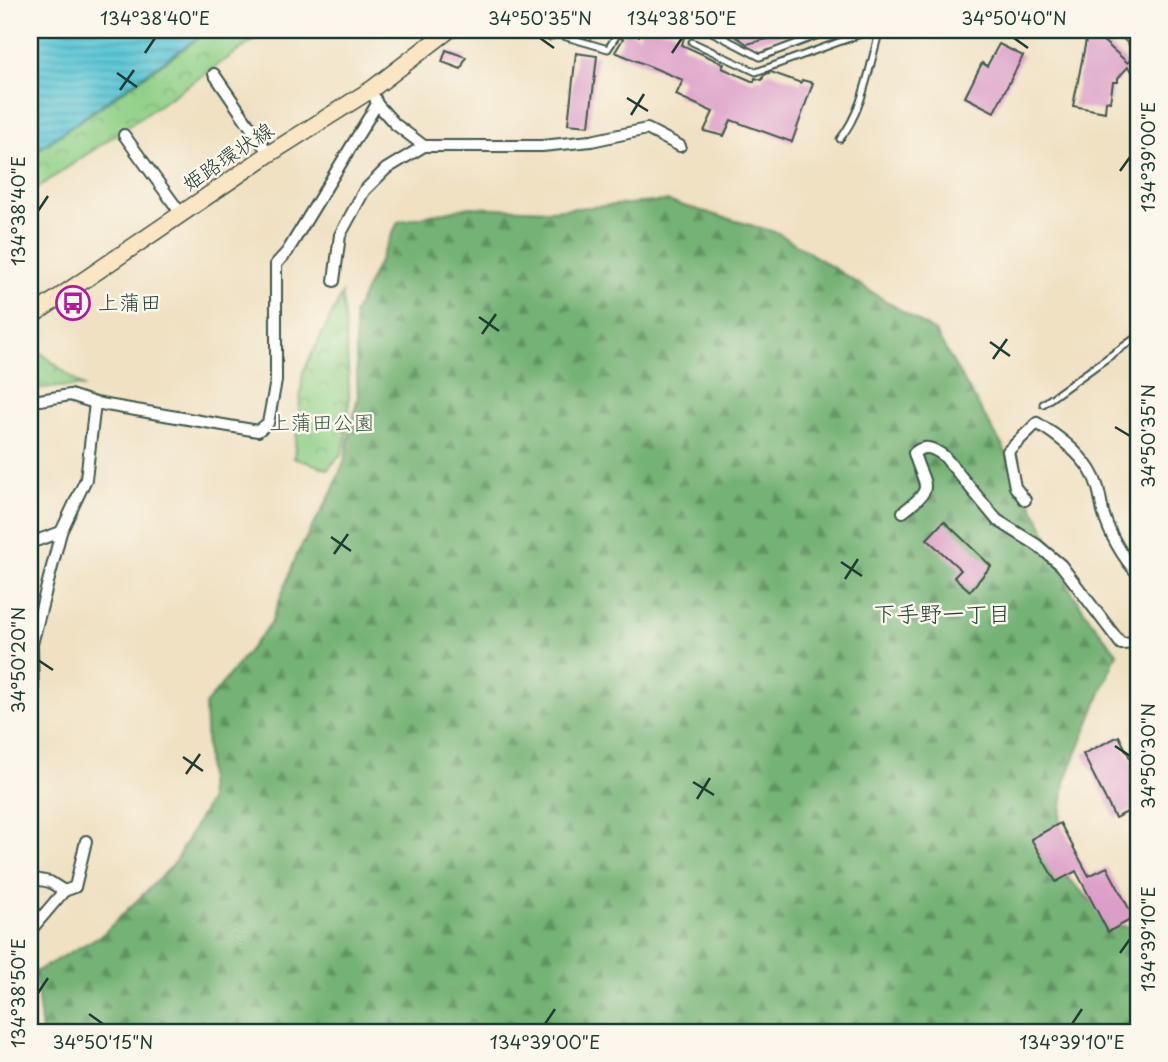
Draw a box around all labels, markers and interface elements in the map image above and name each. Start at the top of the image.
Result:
text: 134°38'40"E [100,4,210,31]
text: 34°50'35"N [488,4,592,31]
text: 134°38'50"E [627,4,737,31]
text: 34°50'40"N [961,4,1067,31]
text: 134°39'00"E [1134,102,1161,212]
street label: 姫路環状線 [174,113,279,198]
text: 134°38'40"E [4,156,31,266]
bus stop icon: 上蒲田 [54,284,92,322]
place label: 上蒲田 [98,285,161,317]
text: 34°50'35"N [1134,384,1161,488]
park label: 上蒲田公園 [270,405,375,437]
district label: 下手野一丁目 [873,595,1011,630]
text: 34°50'20"N [4,607,31,713]
text: 34°50'30"N [1134,703,1161,809]
text: 134°39'10"E [1134,886,1161,992]
text: 134°38'50"E [4,938,31,1048]
text: 34°50'15"N [53,1028,153,1055]
text: 134°39'00"E [490,1028,600,1055]
text: 134°39'10"E [1019,1028,1125,1055]

